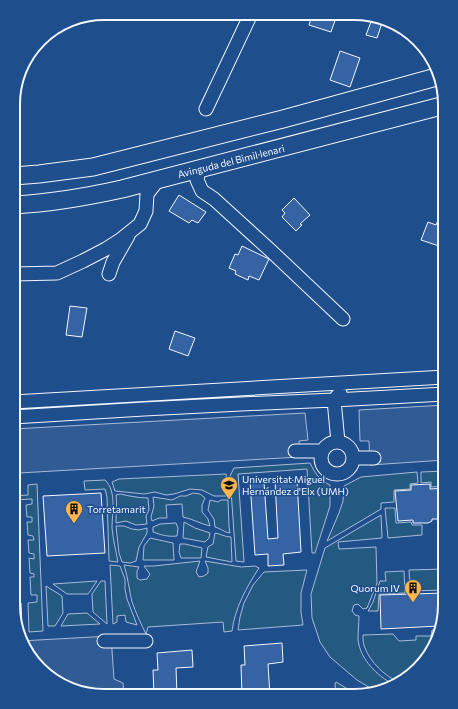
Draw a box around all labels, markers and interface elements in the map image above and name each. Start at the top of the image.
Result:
street label: Avinguda del Bimil·lenari [176,142,286,180]
place label: Universitat Miguel Hernández d'Elx (UMH) [242,473,349,497]
school or university icon: Universitat Miguel Hernández d'Elx (UMH) [219,475,239,500]
building icon: Torretamarit [64,499,84,524]
place label: Torretamarit [87,503,146,515]
building icon: Quorum IV [403,578,423,603]
place label: Quorum IV [350,582,400,594]

